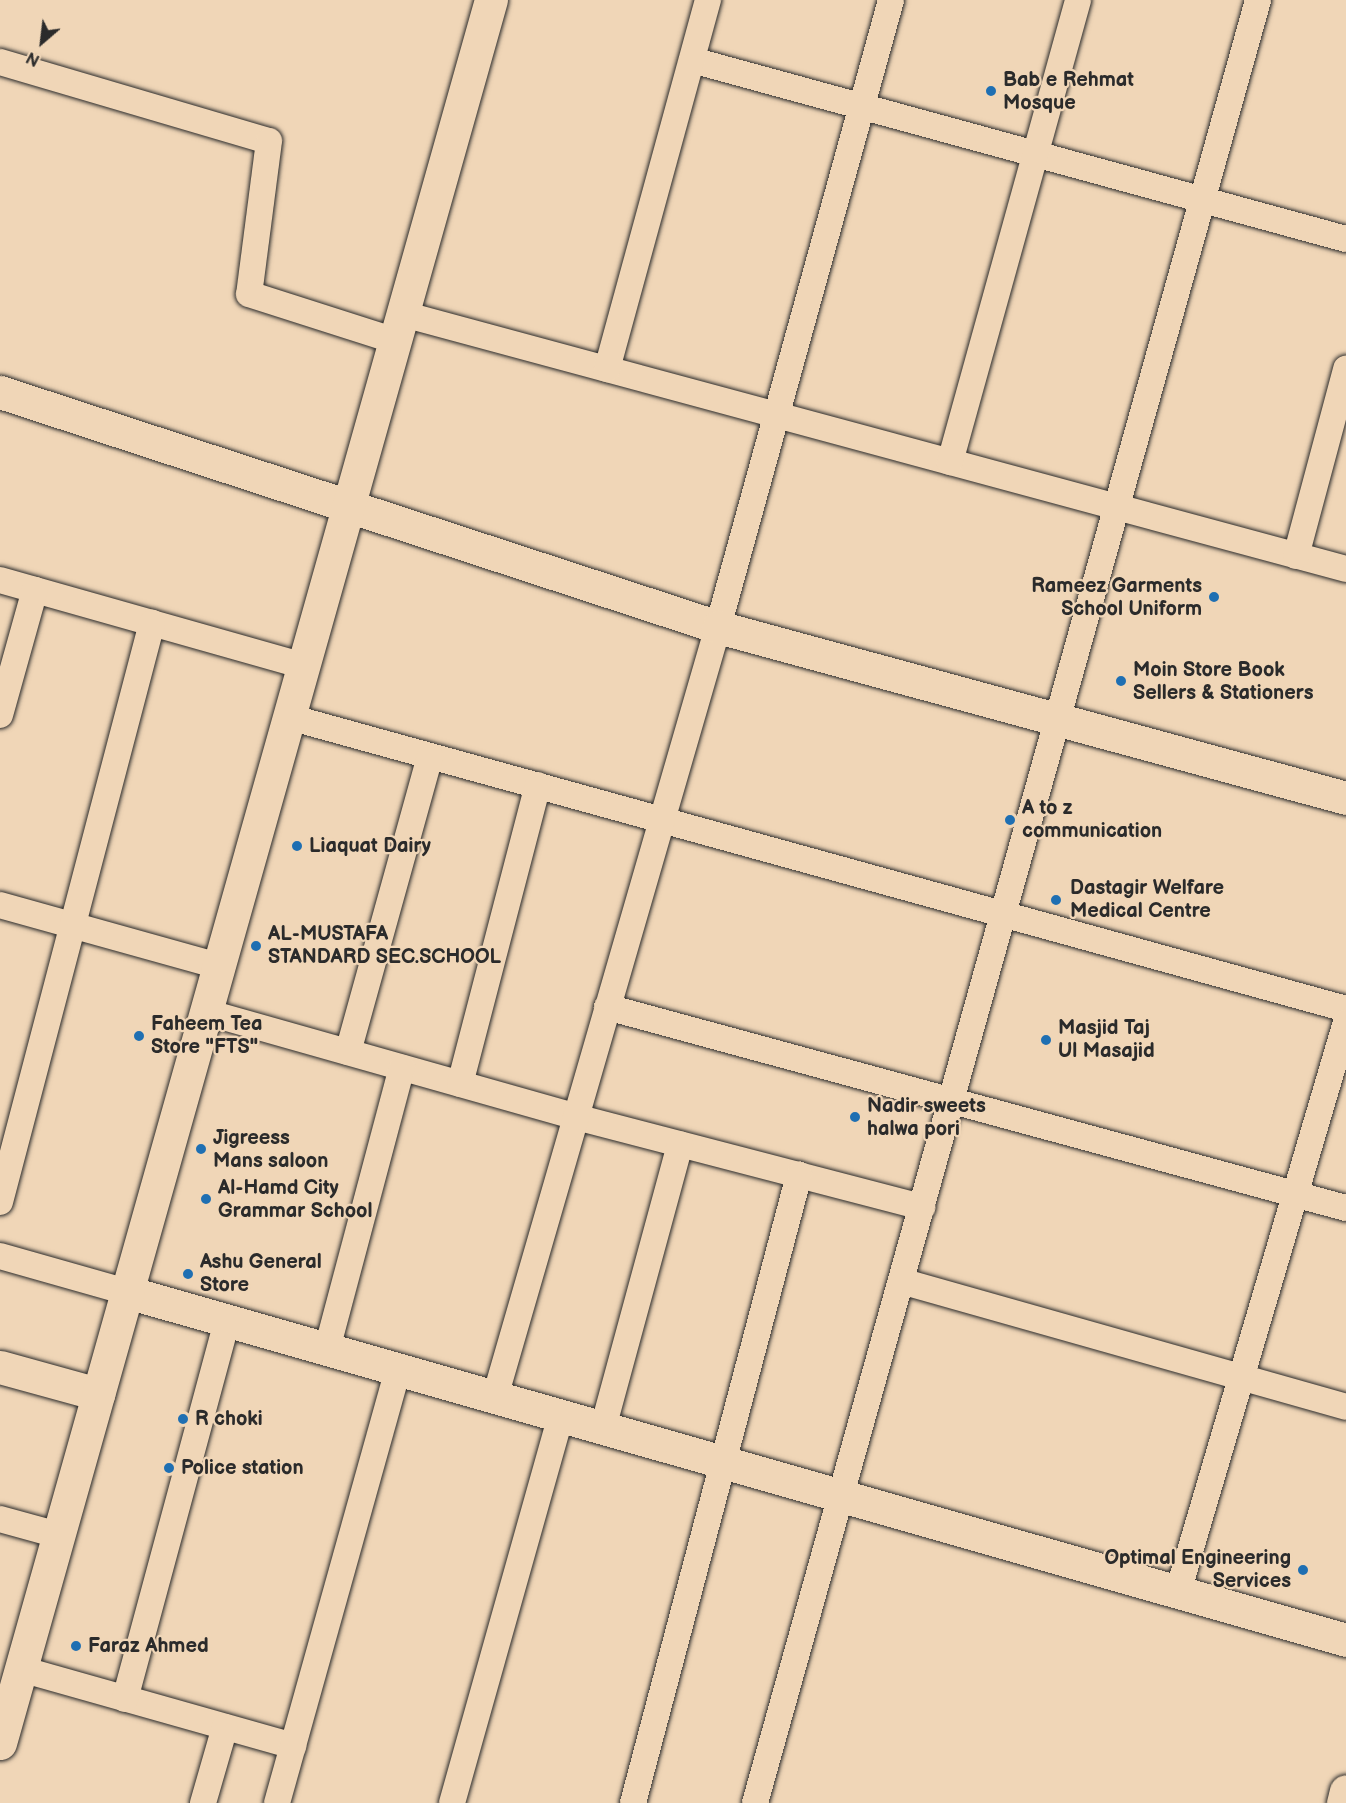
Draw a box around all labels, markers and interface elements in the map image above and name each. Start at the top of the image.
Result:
north arrow [12,12,72,72]
text: N [24,47,43,70]
place label: Bab e Rehmat Mosque [1003,68,1134,115]
marker: Bab e Rehmat Mosque [984,84,998,98]
place label: Rameez Garments School Uniform [1031,574,1202,621]
marker: Rameez Garments School Uniform [1207,590,1221,604]
place label: Moin Store Book Sellers & Stationers [1133,658,1314,705]
marker: Moin Store Book Sellers & Stationers [1114,674,1128,688]
place label: A to z communication [1022,796,1162,843]
marker: A to z communication [1003,813,1017,827]
place label: Liaquat Dairy [309,834,431,858]
marker: Liaquat Dairy [290,839,304,853]
place label: Dastagir Welfare Medical Centre [1070,876,1224,923]
marker: Dastagir Welfare Medical Centre [1047,891,1065,909]
place label: AL-MUSTAFA STANDARD SEC.SCHOOL [268,922,501,969]
marker: AL-MUSTAFA STANDARD SEC.SCHOOL [249,939,263,953]
place label: Faheem Tea Store "FTS" [151,1012,263,1059]
place label: Masjid Taj Ul Masajid [1058,1016,1155,1063]
marker: Faheem Tea Store "FTS" [132,1029,146,1043]
marker: Masjid Taj Ul Masajid [1039,1033,1053,1047]
place label: Nadir sweets halwa pori [867,1094,986,1141]
marker: Nadir sweets halwa pori [848,1110,862,1124]
place label: Jigreess Mans saloon [213,1126,328,1173]
marker: Jigreess Mans saloon [194,1142,208,1156]
place label: Al-Hamd City Grammar School [218,1176,372,1223]
marker: Al-Hamd City Grammar School [199,1192,213,1206]
place label: Ashu General Store [200,1250,322,1297]
marker: Ashu General Store [181,1267,195,1281]
place label: R choki [195,1407,263,1431]
marker: R choki [176,1412,190,1426]
place label: Police station [181,1456,304,1480]
marker: Police station [162,1461,176,1475]
place label: Optimal Engineering Services [1104,1546,1291,1593]
marker: Optimal Engineering Services [1296,1563,1310,1577]
place label: Faraz Ahmed [88,1634,209,1658]
marker: Faraz Ahmed [69,1639,83,1653]

